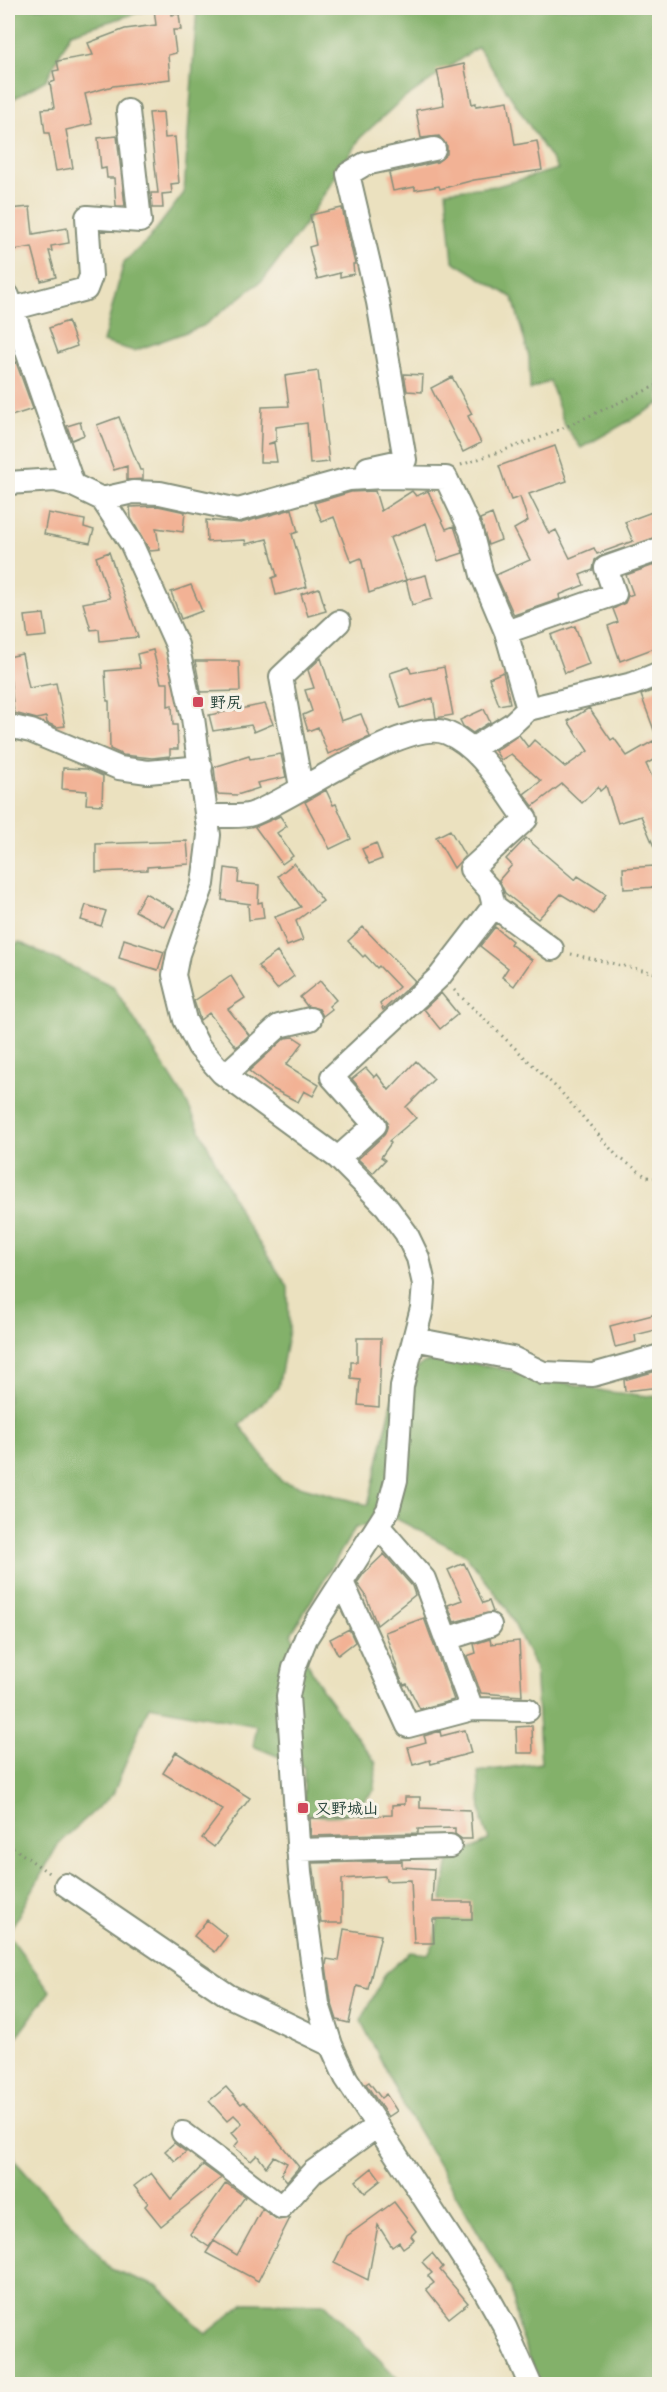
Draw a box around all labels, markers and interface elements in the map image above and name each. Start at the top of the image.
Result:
place label: 野尻 [210,688,242,717]
marker: 野尻 [191,695,205,709]
place label: 又野城山 [315,1794,379,1823]
marker: 又野城山 [296,1801,310,1815]

